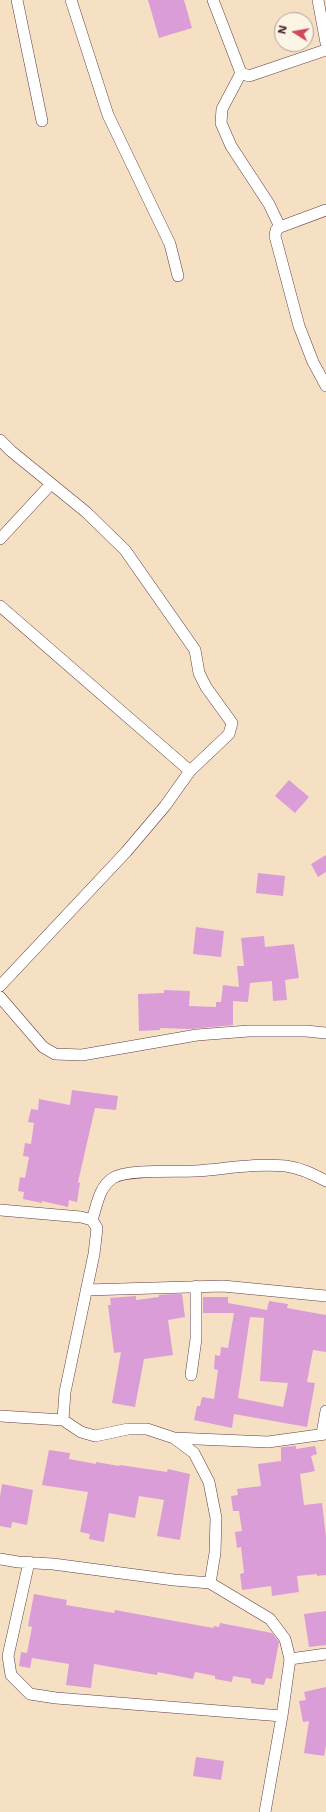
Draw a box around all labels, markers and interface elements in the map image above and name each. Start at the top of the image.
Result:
north arrow [274,12,314,52]
text: N [275,24,291,36]

